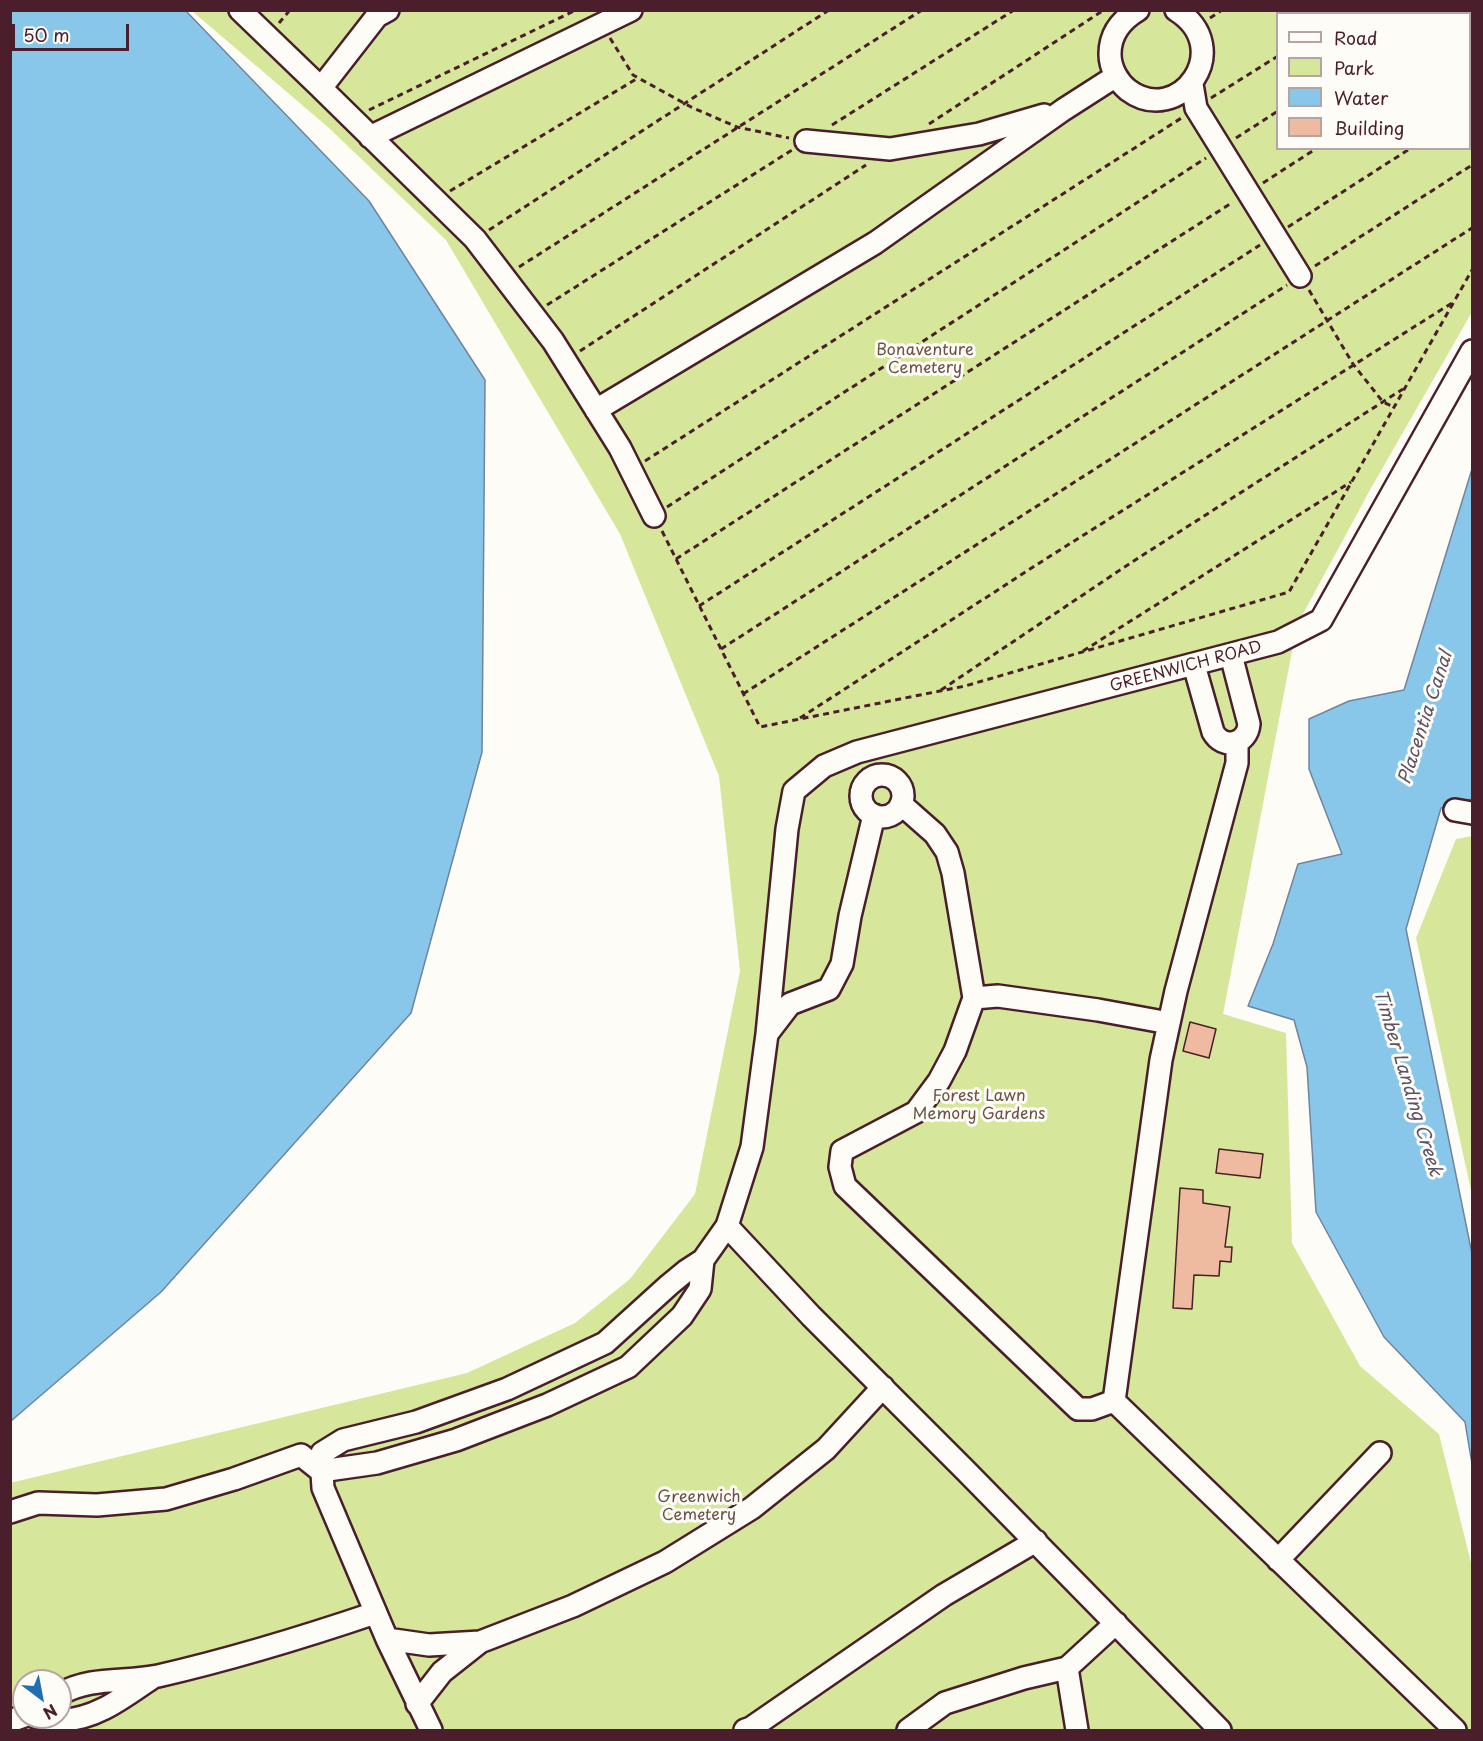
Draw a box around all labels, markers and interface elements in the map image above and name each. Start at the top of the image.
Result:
scale bar [15,12,132,50]
legend [1276,12,1471,150]
text: 50 m [23,21,70,48]
text: Road [1334,24,1378,51]
text: Park [1334,54,1374,81]
text: Water [1334,84,1388,111]
text: Building [1334,114,1404,141]
park label: Bonaventure Cemetery [876,341,974,379]
street label: GREENWICH ROAD [1108,637,1264,697]
water label: Placentia Canal [1394,649,1458,787]
water label: Timber Landing Creek [1368,987,1446,1179]
park label: Forest Lawn Memory Gardens [913,1087,1045,1125]
park label: Greenwich Cemetery [657,1488,741,1526]
north arrow [12,1669,72,1729]
text: N [39,1699,62,1726]

